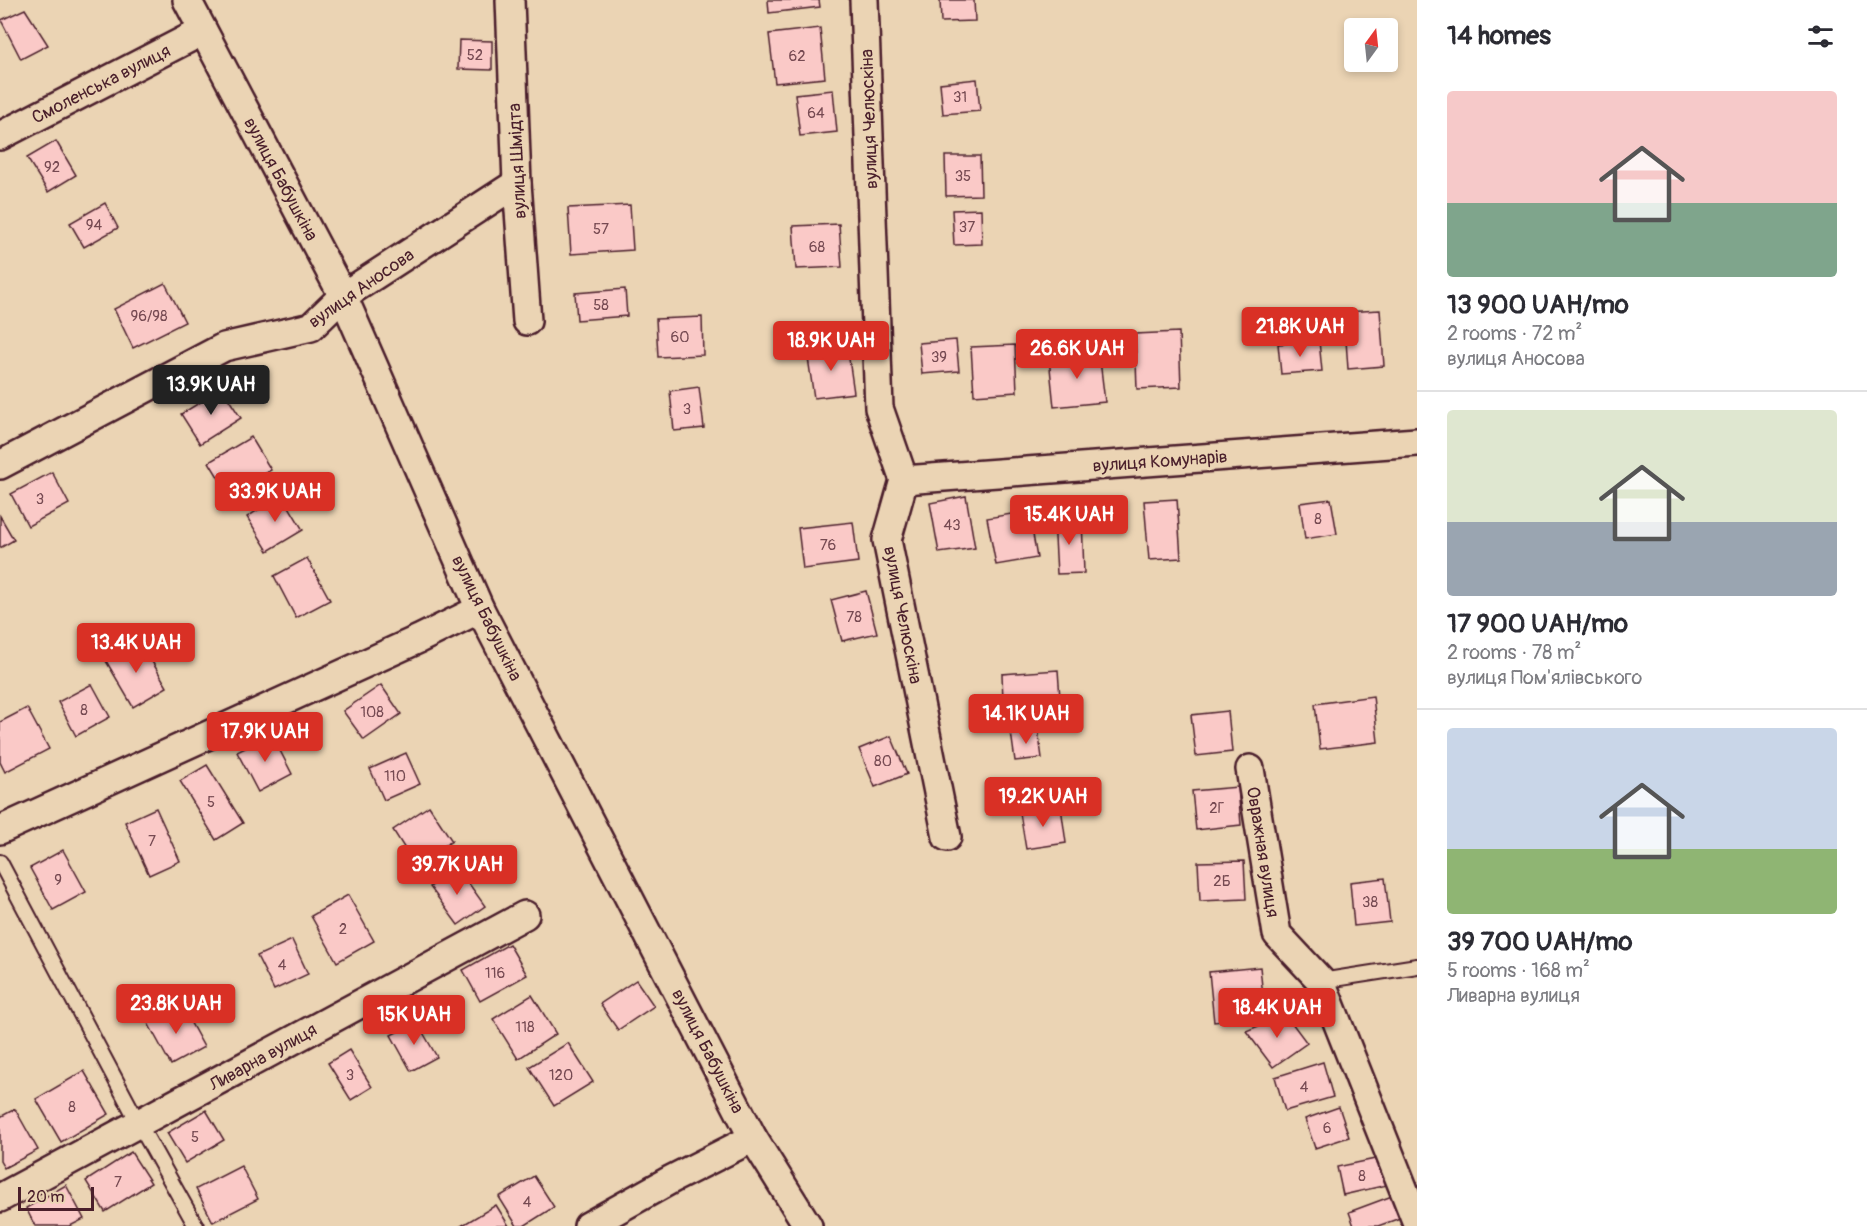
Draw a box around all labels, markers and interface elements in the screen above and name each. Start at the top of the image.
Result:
north arrow [1344,18,1398,72]
map controls [1344,18,1398,72]
text: 14 homes [1447,20,1551,52]
icon: filters [1804,20,1837,53]
street label: Смоленська вулиця [28,40,174,129]
house number: 52 [467,46,483,65]
house number: 62 [788,47,806,66]
street label: вулиця Челюскіна [856,49,883,189]
house number: 31 [953,88,967,107]
street label: вулиця Шмідта [503,103,532,219]
house number: 64 [807,104,825,123]
street label: вулиця Бабушкіна [238,113,323,245]
icon: home [1588,130,1696,238]
house number: 92 [44,158,60,177]
house number: 35 [955,167,971,186]
house number: 94 [86,216,103,235]
house number: 37 [959,218,975,237]
house number: 57 [593,220,609,239]
house number: 68 [809,238,826,257]
street label: вулиця Аносова [304,243,419,333]
text: 13 900 UAH/mo [1447,289,1629,321]
house number: 58 [593,296,609,315]
house number: 96/98 [130,307,168,326]
pin: 21.8K UAH [1231,307,1369,358]
text: 21.8K UAH [1256,314,1344,339]
pin: 18.9K UAH [762,321,900,372]
text: 2 rooms · 72 m² [1447,321,1582,346]
house number: 60 [671,328,689,347]
text: 18.9K UAH [787,328,875,353]
pin: 26.6K UAH [1008,329,1146,380]
text: 26.6K UAH [1030,336,1124,361]
text: вулиця Аносова [1447,346,1585,371]
house number: 39 [931,348,947,367]
pin: 13.9K UAH [142,365,280,416]
text: 13.9K UAH [167,372,255,397]
house number: 3 [683,400,691,419]
street label: вулиця Комунарів [1092,445,1228,478]
icon: home [1588,449,1696,557]
pin: 33.9K UAH [206,472,344,523]
text: 33.9K UAH [229,479,321,504]
house number: 3 [36,490,44,509]
pin: 15.4K UAH [1000,495,1138,546]
text: 15.4K UAH [1024,502,1114,527]
house number: 8 [1314,510,1322,529]
house number: 43 [943,516,961,535]
house number: 76 [820,536,836,555]
street label: вулиця Челюскіна [878,544,927,686]
street label: вулиця Бабушкіна [446,552,527,685]
house number: 78 [846,608,862,627]
text: 17 900 UAH/mo [1447,608,1628,640]
pin: 13.4K UAH [67,623,205,674]
text: 13.4K UAH [91,630,181,655]
text: 2 rooms · 78 m² [1447,640,1581,665]
text: вулиця Пом'ялівського [1447,665,1642,690]
pin: 14.1K UAH [957,694,1095,745]
house number: 8 [80,701,88,720]
text: 14.1K UAH [983,701,1069,726]
house number: 108 [360,703,384,722]
pin: 17.9K UAH [196,712,334,763]
text: 17.9K UAH [221,719,309,744]
house number: 80 [874,752,892,771]
house number: 110 [384,767,406,786]
icon: home [1588,767,1696,875]
pin: 19.2K UAH [974,777,1112,828]
text: 19.2K UAH [999,784,1087,809]
street label: Овражная вулиця [1241,785,1284,919]
house number: 5 [207,793,215,812]
house number: 2Г [1209,799,1225,818]
house number: 7 [148,832,156,851]
pin: 39.7K UAH [388,845,526,896]
text: 39.7K UAH [411,852,503,877]
house number: 9 [54,871,62,890]
house number: 2Б [1213,872,1231,891]
house number: 38 [1362,893,1378,912]
house number: 2 [339,920,347,939]
text: 39 700 UAH/mo [1447,926,1632,958]
house number: 4 [278,956,287,975]
text: 5 rooms · 168 m² [1447,958,1590,983]
house number: 116 [485,964,505,983]
text: Ливарна вулиця [1447,983,1580,1008]
pin: 23.8K UAH [107,984,245,1035]
street label: вулиця Бабушкіна [666,985,749,1117]
pin: 18.4K UAH [1208,988,1346,1039]
text: 23.8K UAH [130,991,222,1016]
pin: 15K UAH [359,995,469,1046]
text: 18.4K UAH [1232,995,1322,1020]
text: 15K UAH [377,1002,451,1027]
street label: Ливарна вулиця [205,1018,321,1097]
house number: 118 [515,1018,535,1037]
house number: 3 [346,1066,354,1085]
house number: 120 [549,1066,573,1085]
house number: 4 [1300,1078,1309,1097]
house number: 8 [68,1098,76,1117]
house number: 6 [1323,1119,1331,1138]
house number: 5 [191,1128,199,1147]
house number: 8 [1358,1167,1366,1186]
house number: 7 [114,1173,122,1192]
scale bar [18,1184,94,1212]
text: 20 m [27,1187,65,1207]
house number: 4 [523,1193,532,1212]

